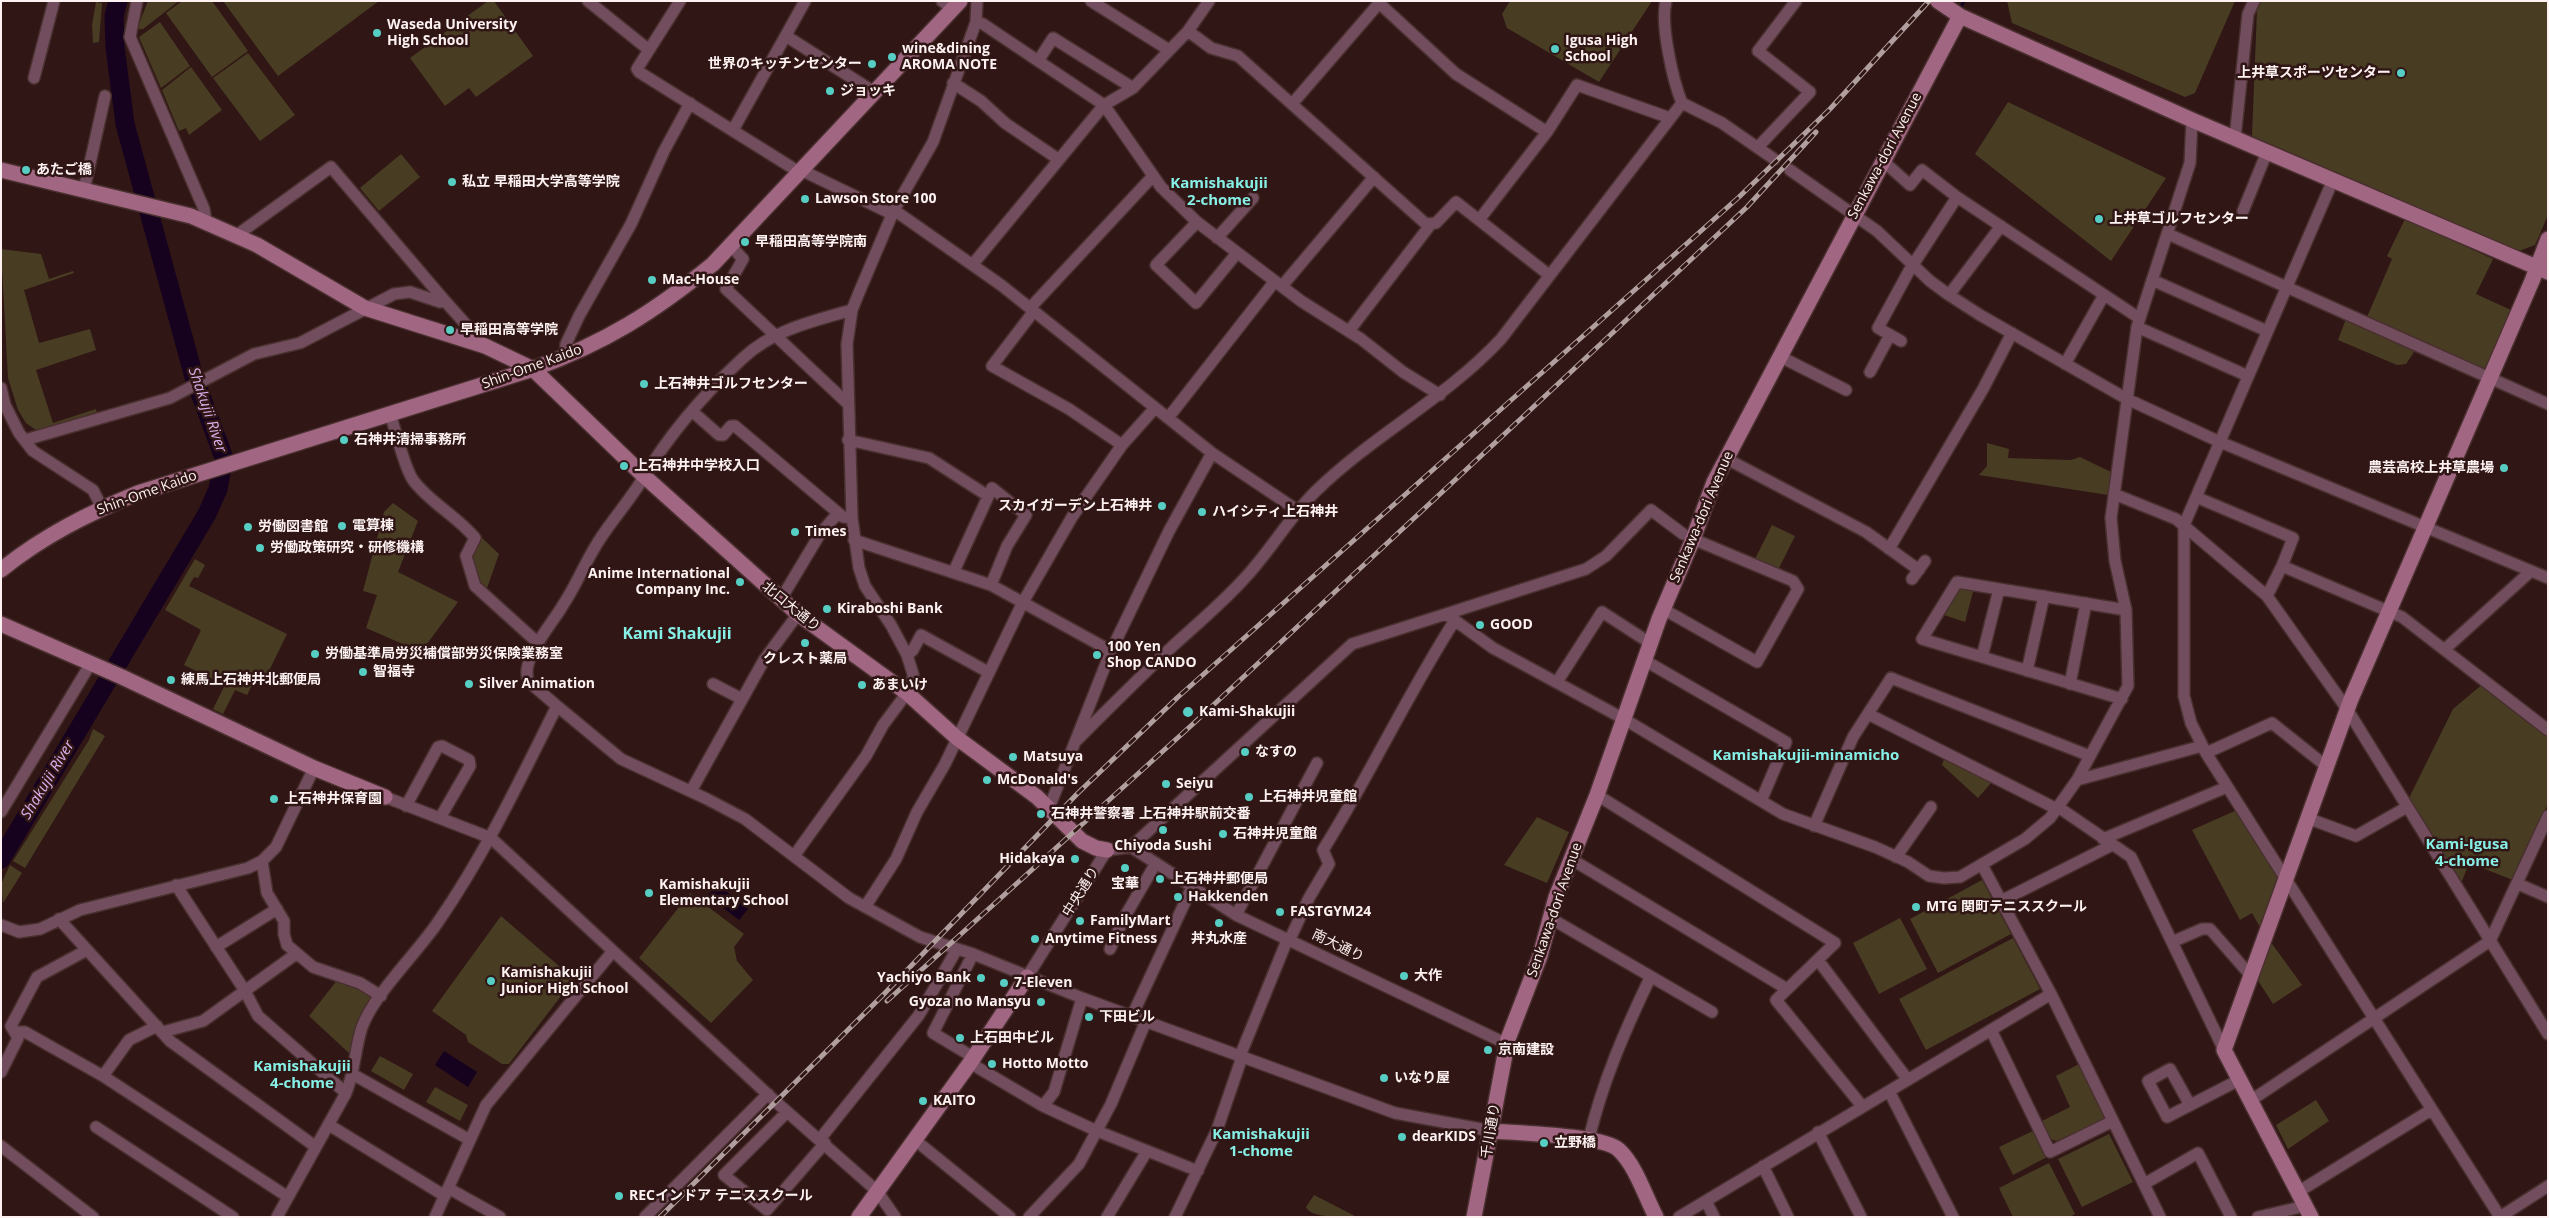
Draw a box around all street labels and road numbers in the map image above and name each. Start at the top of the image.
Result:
street label: Senkawa-dori Avenue [1844,90,1926,222]
street label: Shin-Ome Kaido [480,341,584,393]
street label: Senkawa-dori Avenue [1667,449,1737,585]
street label: Shin-Ome Kaido [95,467,199,519]
street label: 北口大通り [759,578,823,636]
street label: Senkawa-dori Avenue [1524,841,1586,979]
street label: 中央通り [1059,864,1103,920]
street label: 南大通り [1309,926,1367,966]
street label: 千川通り [1478,1102,1504,1160]

